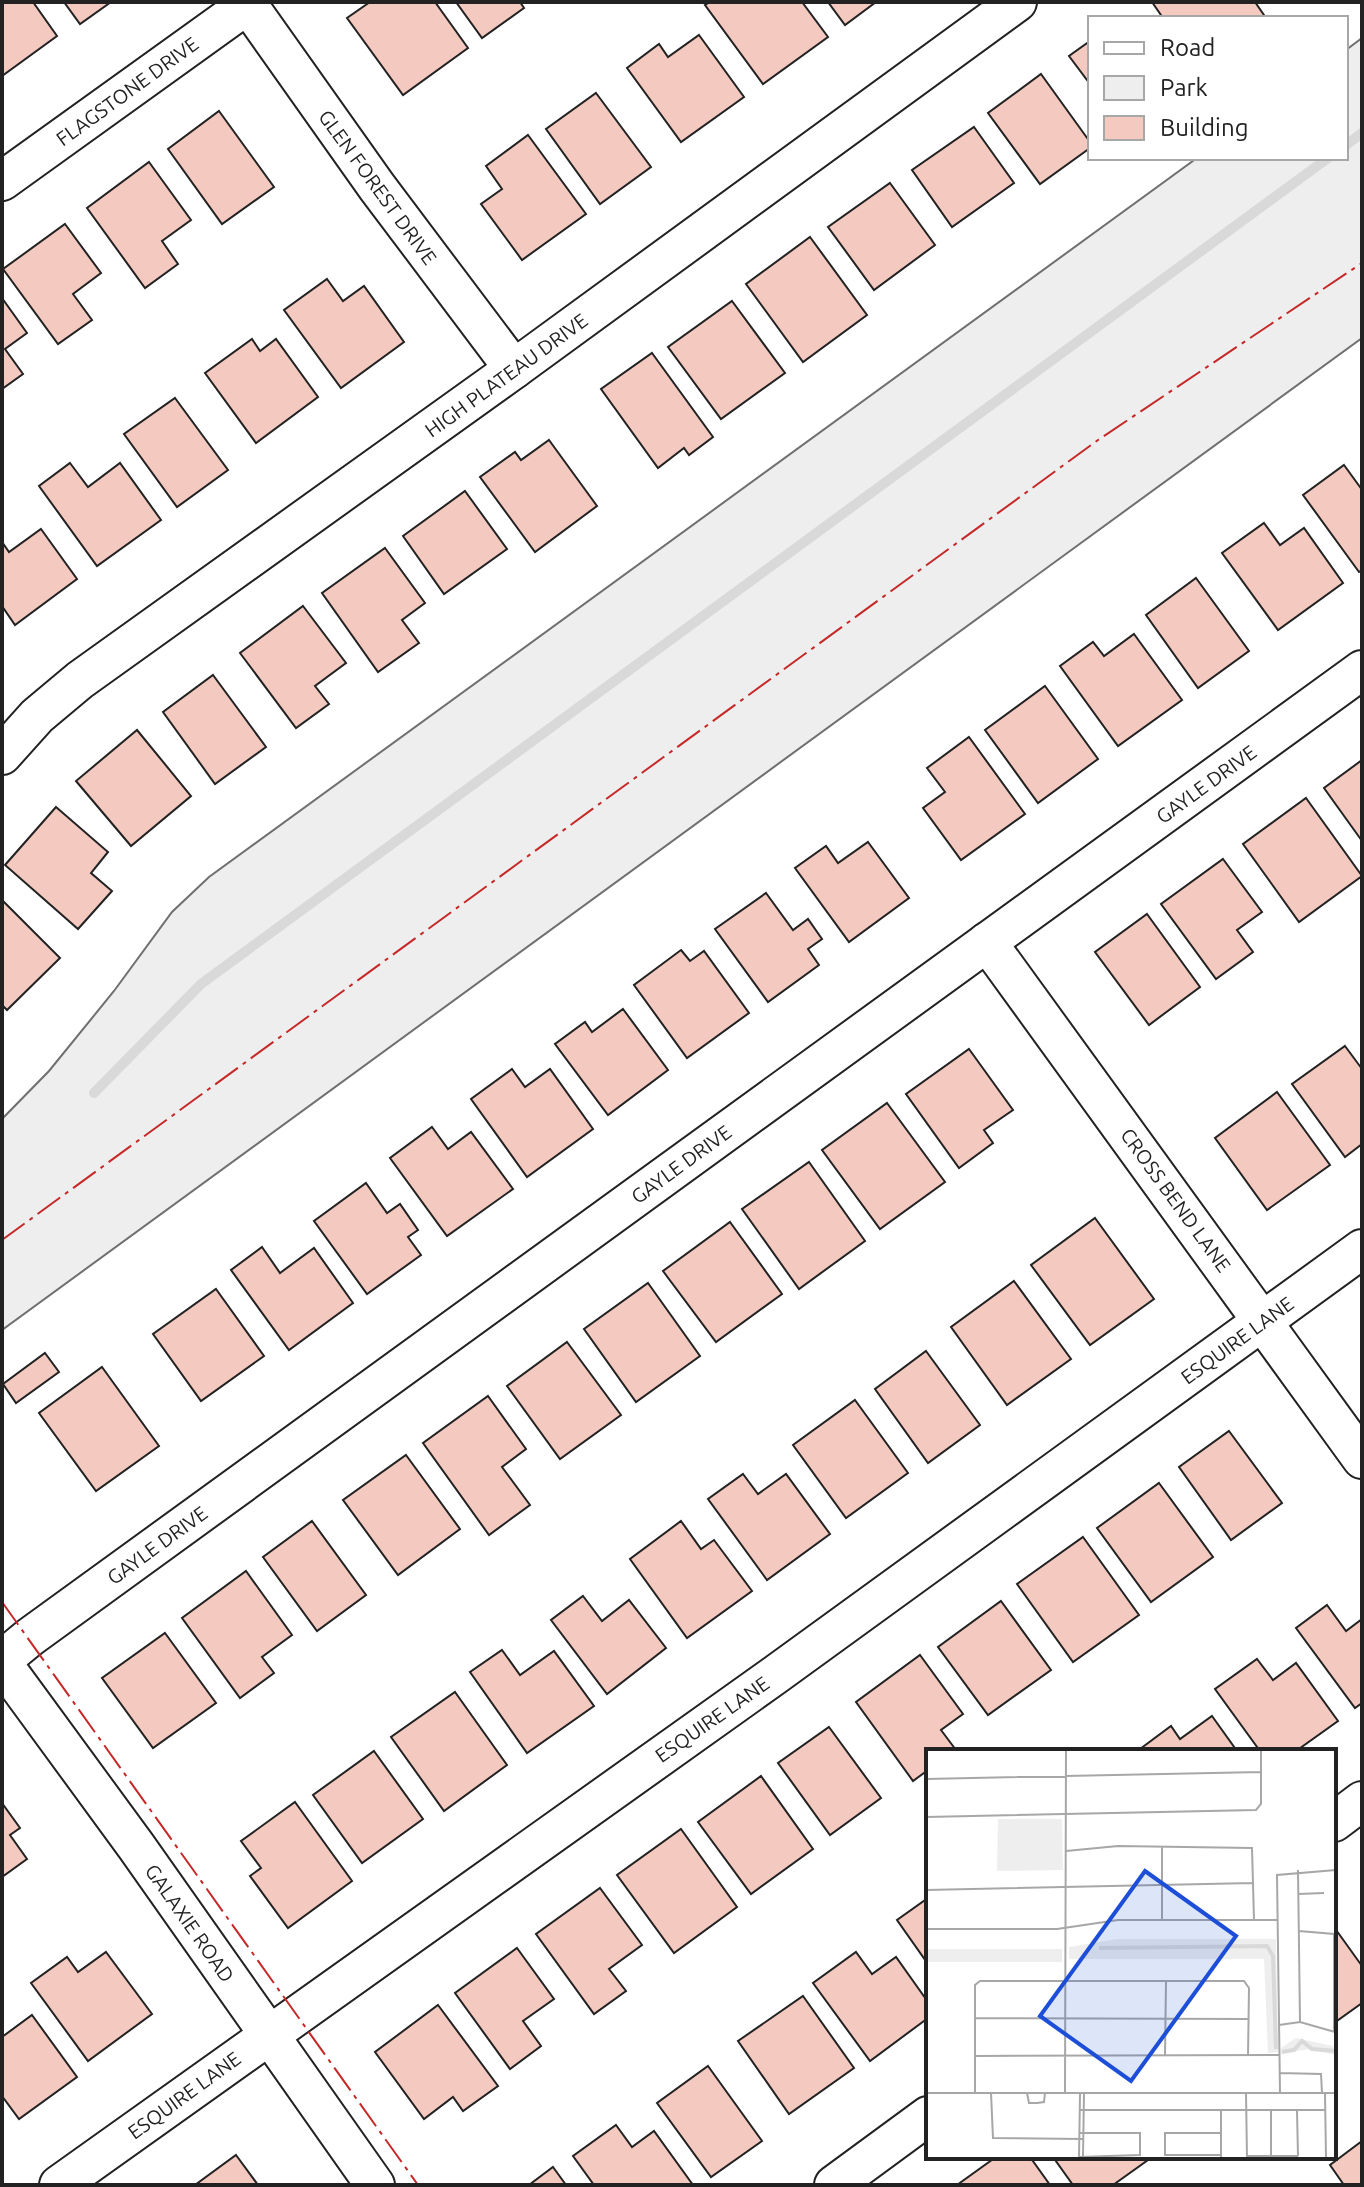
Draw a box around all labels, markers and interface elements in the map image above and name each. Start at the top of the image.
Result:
legend [1088,16,1348,160]
street label: FLAGSTONE DRIVE [52,32,202,150]
text: Road [1160,34,1215,61]
text: Park [1160,74,1208,101]
street label: GLEN FOREST DRIVE [314,105,442,269]
text: Building [1160,114,1248,141]
street label: HIGH PLATEAU DRIVE [420,308,592,442]
street label: GAYLE DRIVE [1151,740,1261,828]
street label: GAYLE DRIVE [626,1120,736,1208]
street label: CROSS BEND LANE [1116,1124,1236,1276]
street label: ESQUIRE LANE [1176,1291,1298,1389]
street label: GAYLE DRIVE [102,1501,212,1589]
street label: ESQUIRE LANE [651,1671,773,1767]
inset map [926,1749,1336,2159]
street label: GALAXIE ROAD [141,1860,239,1986]
street label: ESQUIRE LANE [123,2046,245,2144]

